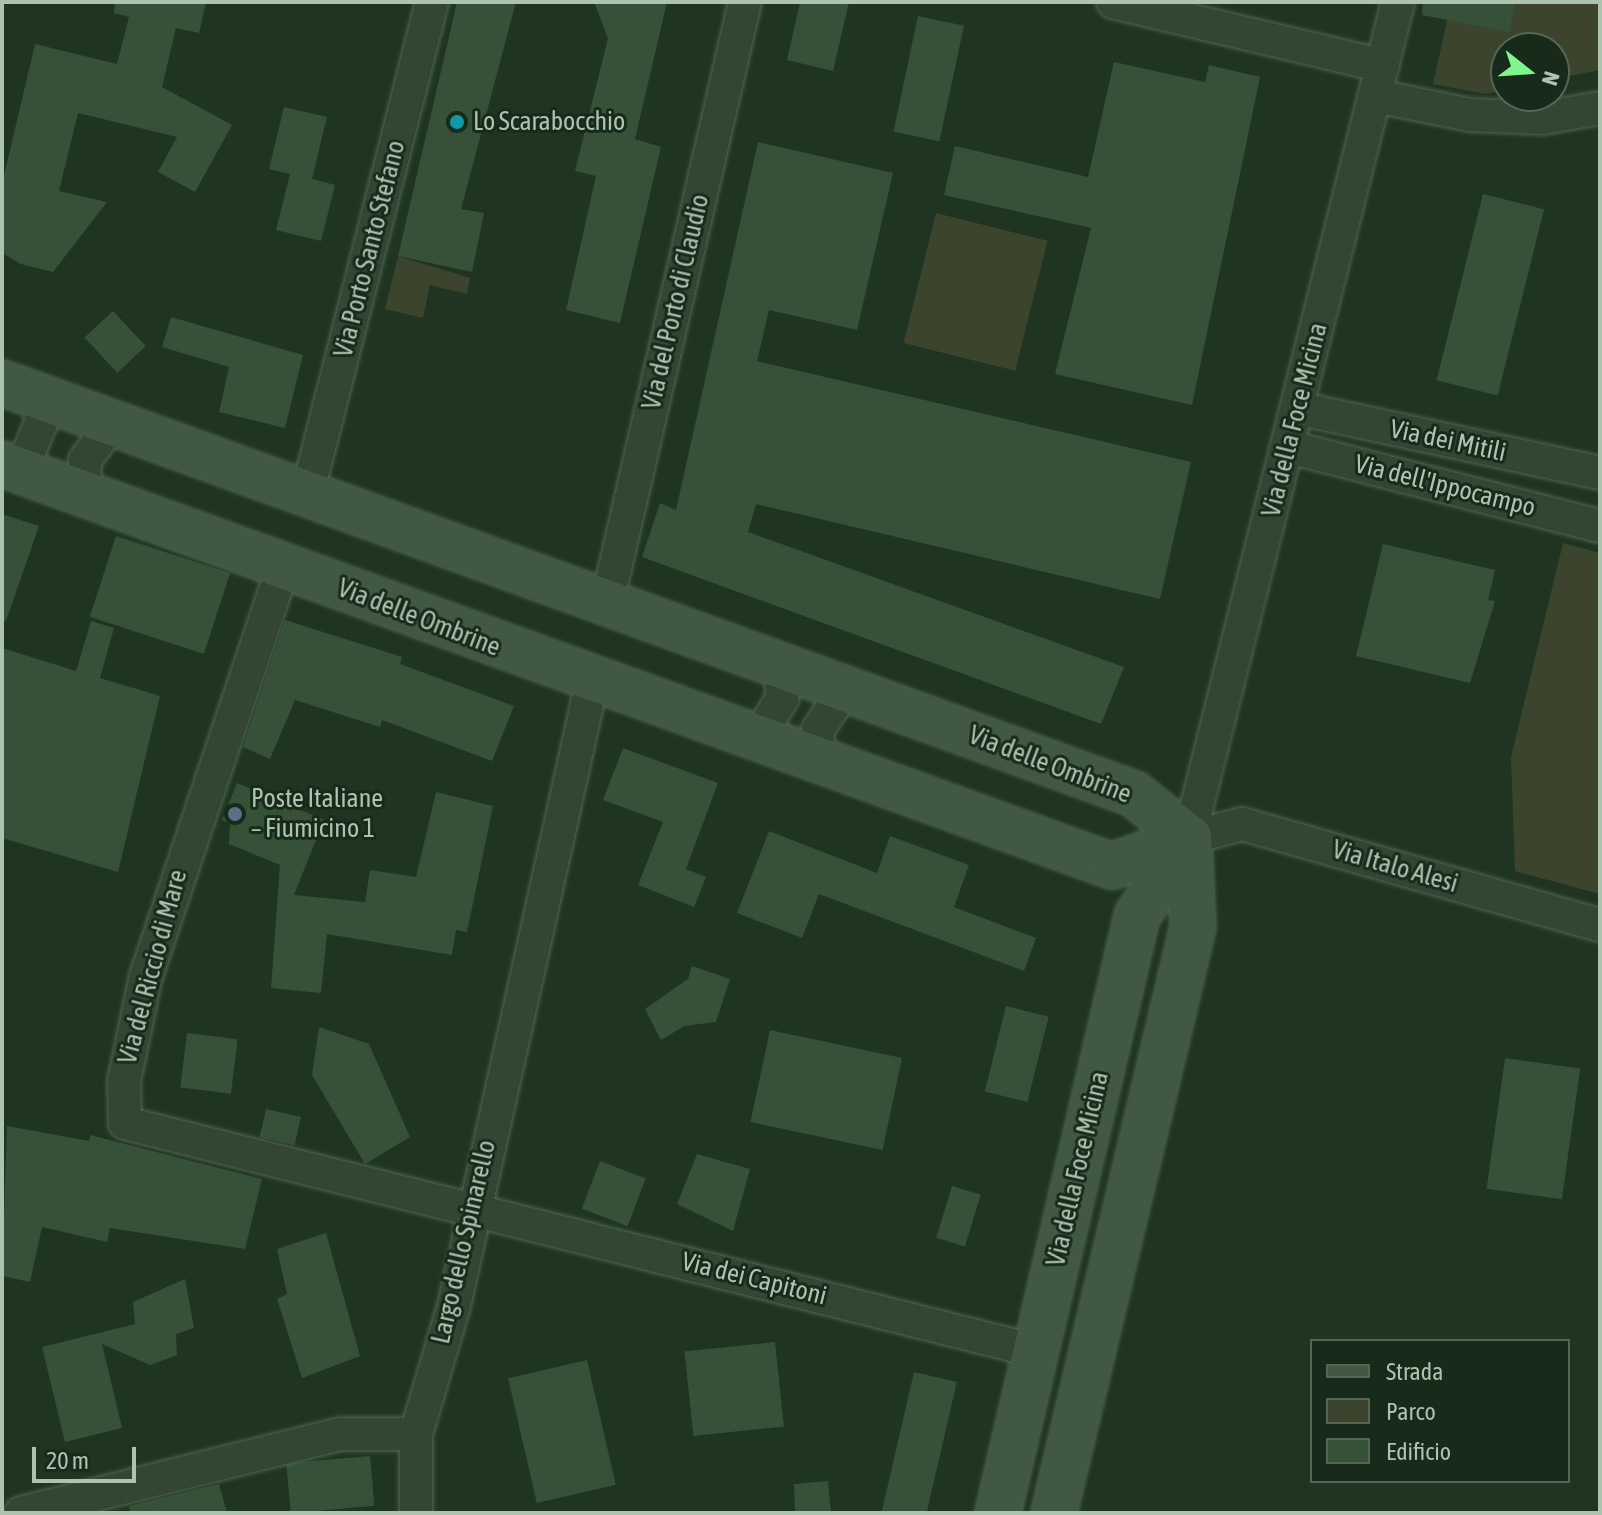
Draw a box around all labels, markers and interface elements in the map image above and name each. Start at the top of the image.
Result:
north arrow [1490,32,1570,112]
text: N [1537,68,1565,88]
place label: Lo Scarabocchio [473,106,625,138]
marker: Lo Scarabocchio [448,113,466,131]
street label: Via Porto Santo Stefano [328,137,412,361]
street label: Via del Porto di Claudio [636,191,716,413]
street label: Via della Foce Micina [1256,320,1334,520]
street label: Via dei Mitili [1387,413,1509,469]
street label: Via dell'Ippocampo [1351,448,1539,524]
street label: Via delle Ombrine [333,573,505,663]
street label: Via delle Ombrine [964,720,1136,810]
place label: Poste Italiane – Fiumicino 1 [251,783,383,844]
marker: Poste Italiane – Fiumicino 1 [226,805,244,823]
street label: Via Italo Alesi [1329,834,1461,900]
street label: Via del Riccio di Mare [112,866,194,1068]
street label: Via della Foce Micina [1040,1069,1116,1269]
street label: Largo dello Spinarello [425,1137,503,1347]
street label: Via dei Capitoni [678,1246,830,1312]
legend [1310,1339,1570,1483]
text: Strada [1386,1358,1443,1385]
text: Parco [1386,1398,1436,1425]
scale bar [36,1431,140,1481]
text: Edificio [1386,1438,1451,1465]
text: 20 m [46,1447,89,1474]

